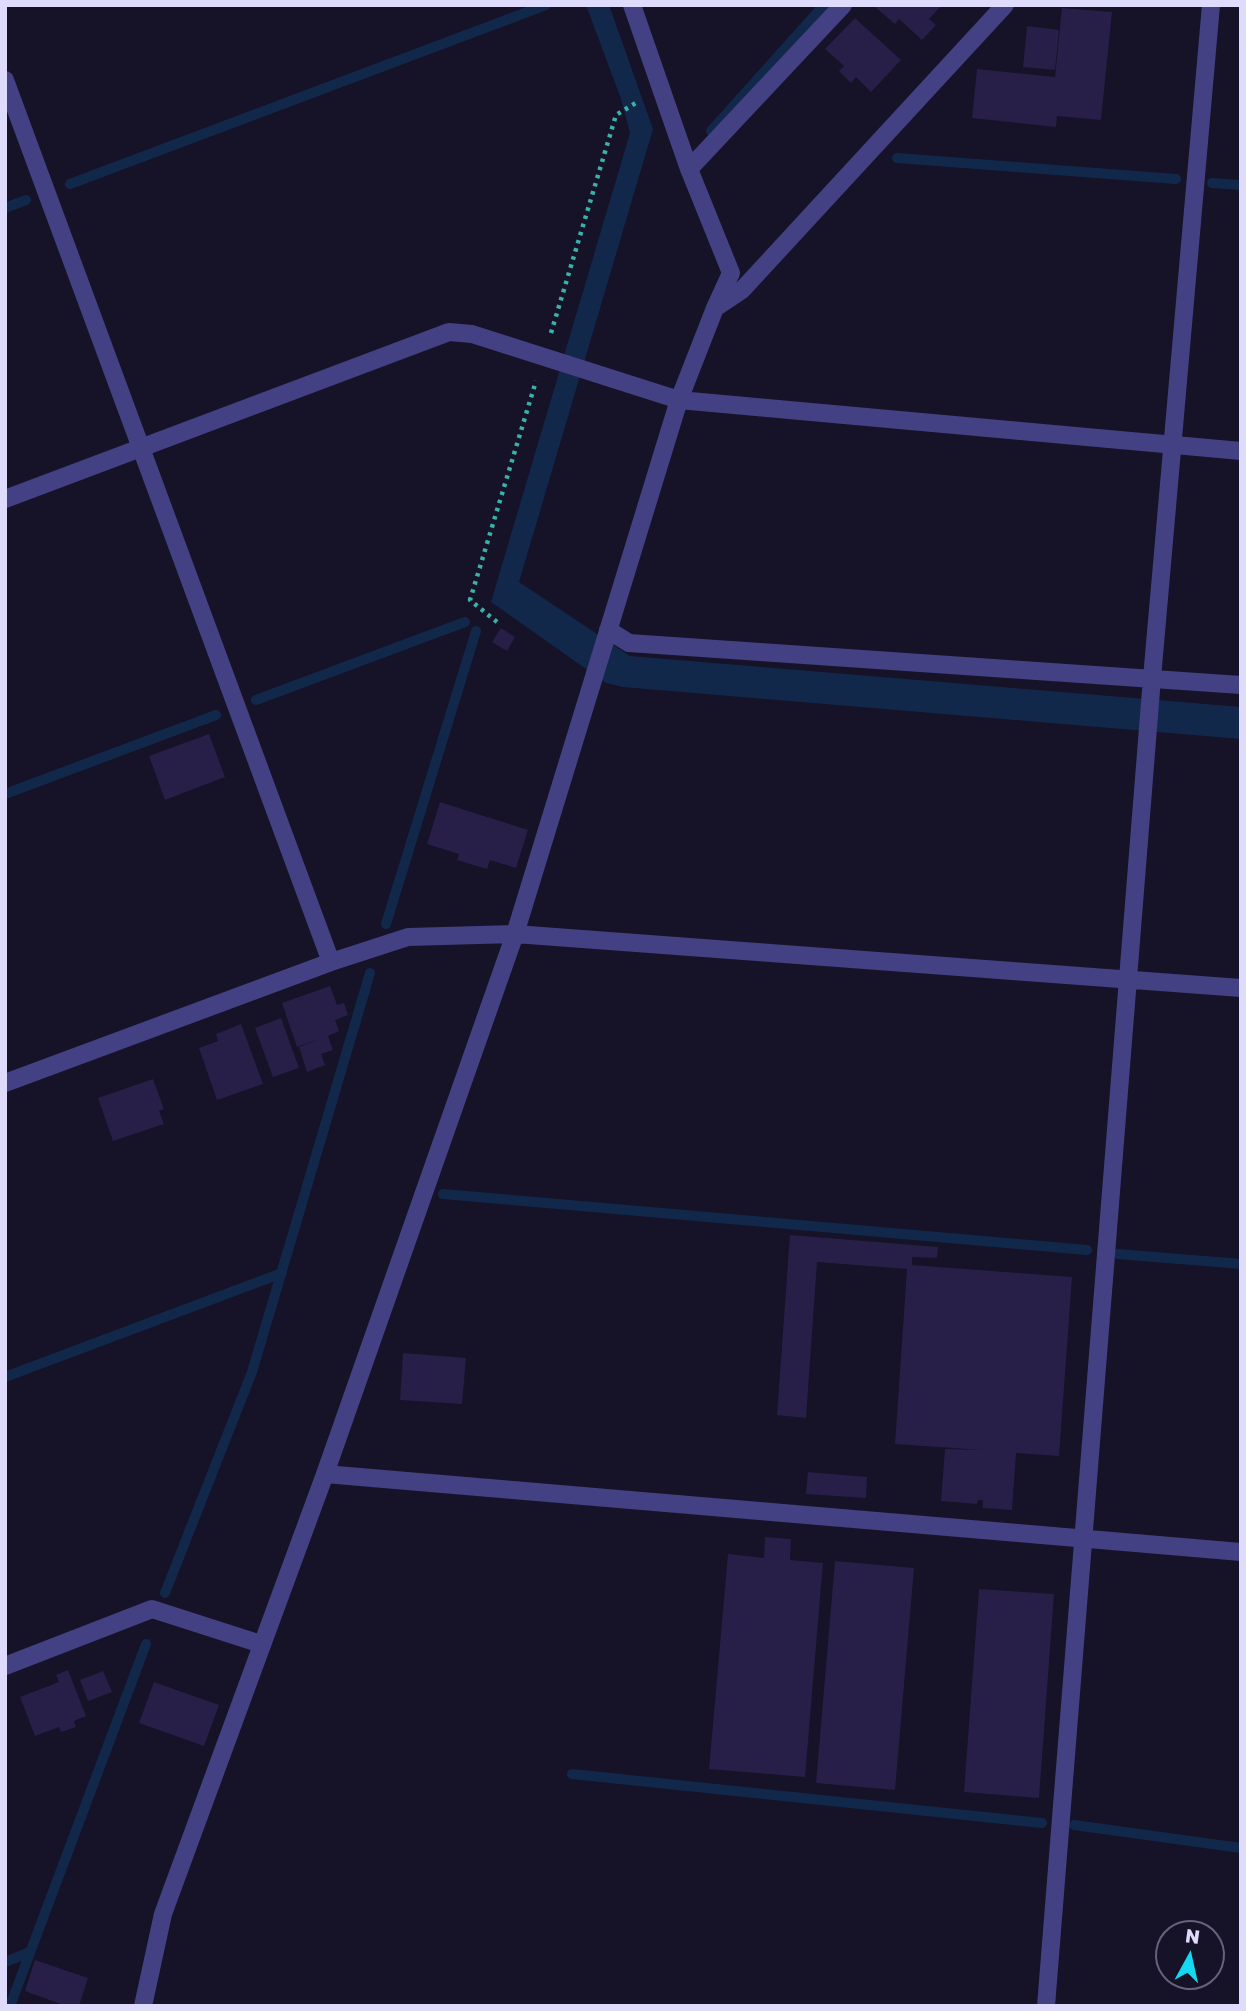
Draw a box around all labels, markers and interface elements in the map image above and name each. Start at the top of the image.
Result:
north arrow [1155,1920,1225,1990]
text: N [1184,1923,1201,1948]

